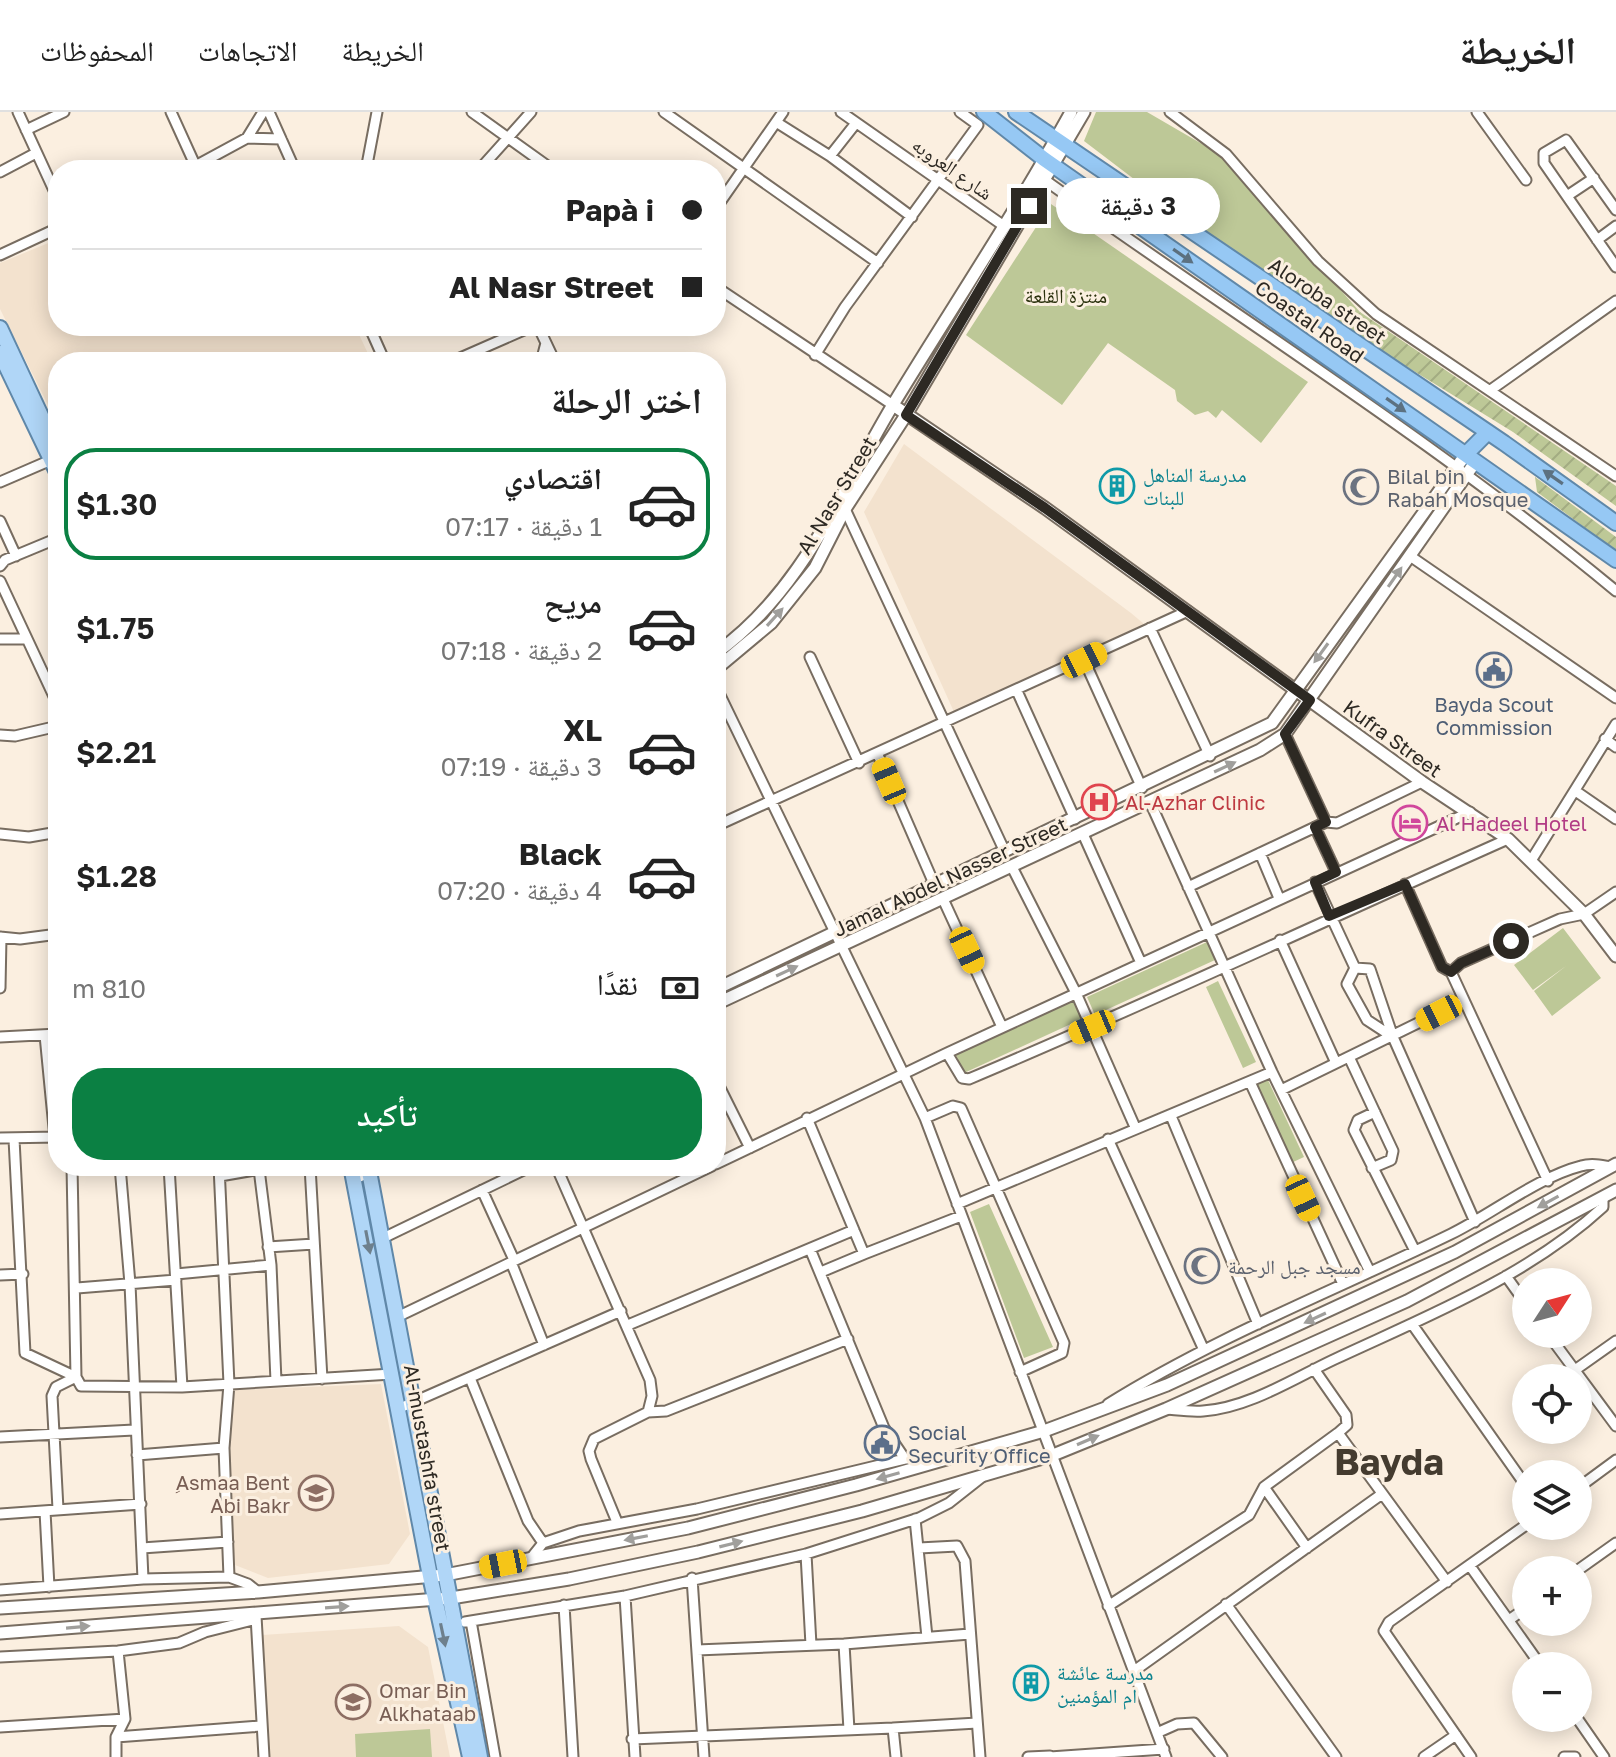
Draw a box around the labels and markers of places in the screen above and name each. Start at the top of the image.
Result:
place label: مدرسة المناهل للبنات [1143,462,1247,510]
place label: Bilal bin Rabah Mosque [1387,464,1528,511]
building icon: مدرسة المناهل للبنات [1098,467,1136,505]
mosque icon: Bilal bin Rabah Mosque [1342,468,1380,506]
public building icon: Bayda Scout Commission [1475,651,1513,689]
place label: Bayda Scout Commission [1434,692,1554,739]
hospital icon: Al-Azhar Clinic [1080,783,1118,821]
place label: Al-Azhar Clinic [1125,790,1265,814]
hotel icon: Al Hadeel Hotel [1391,804,1429,842]
place label: Al Hadeel Hotel [1436,811,1587,835]
mosque icon: مسجد جبل الرحمة [1183,1247,1221,1285]
place label: مسجد جبل الرحمة [1228,1254,1361,1279]
place label: Social Security Office [908,1420,1051,1467]
public building icon: Social Security Office [863,1424,901,1462]
place label: ِAsmaa Bent Abi Bakr [176,1470,290,1517]
school or university icon: ِAsmaa Bent Abi Bakr [297,1474,335,1512]
place label: مدرسة عائشة ام المؤمنين [1057,1660,1153,1710]
building icon: مدرسة عائشة ام المؤمنين [1012,1664,1050,1702]
place label: Omar Bin Alkhataab [379,1678,476,1725]
school or university icon: Omar Bin Alkhataab [334,1683,372,1721]

